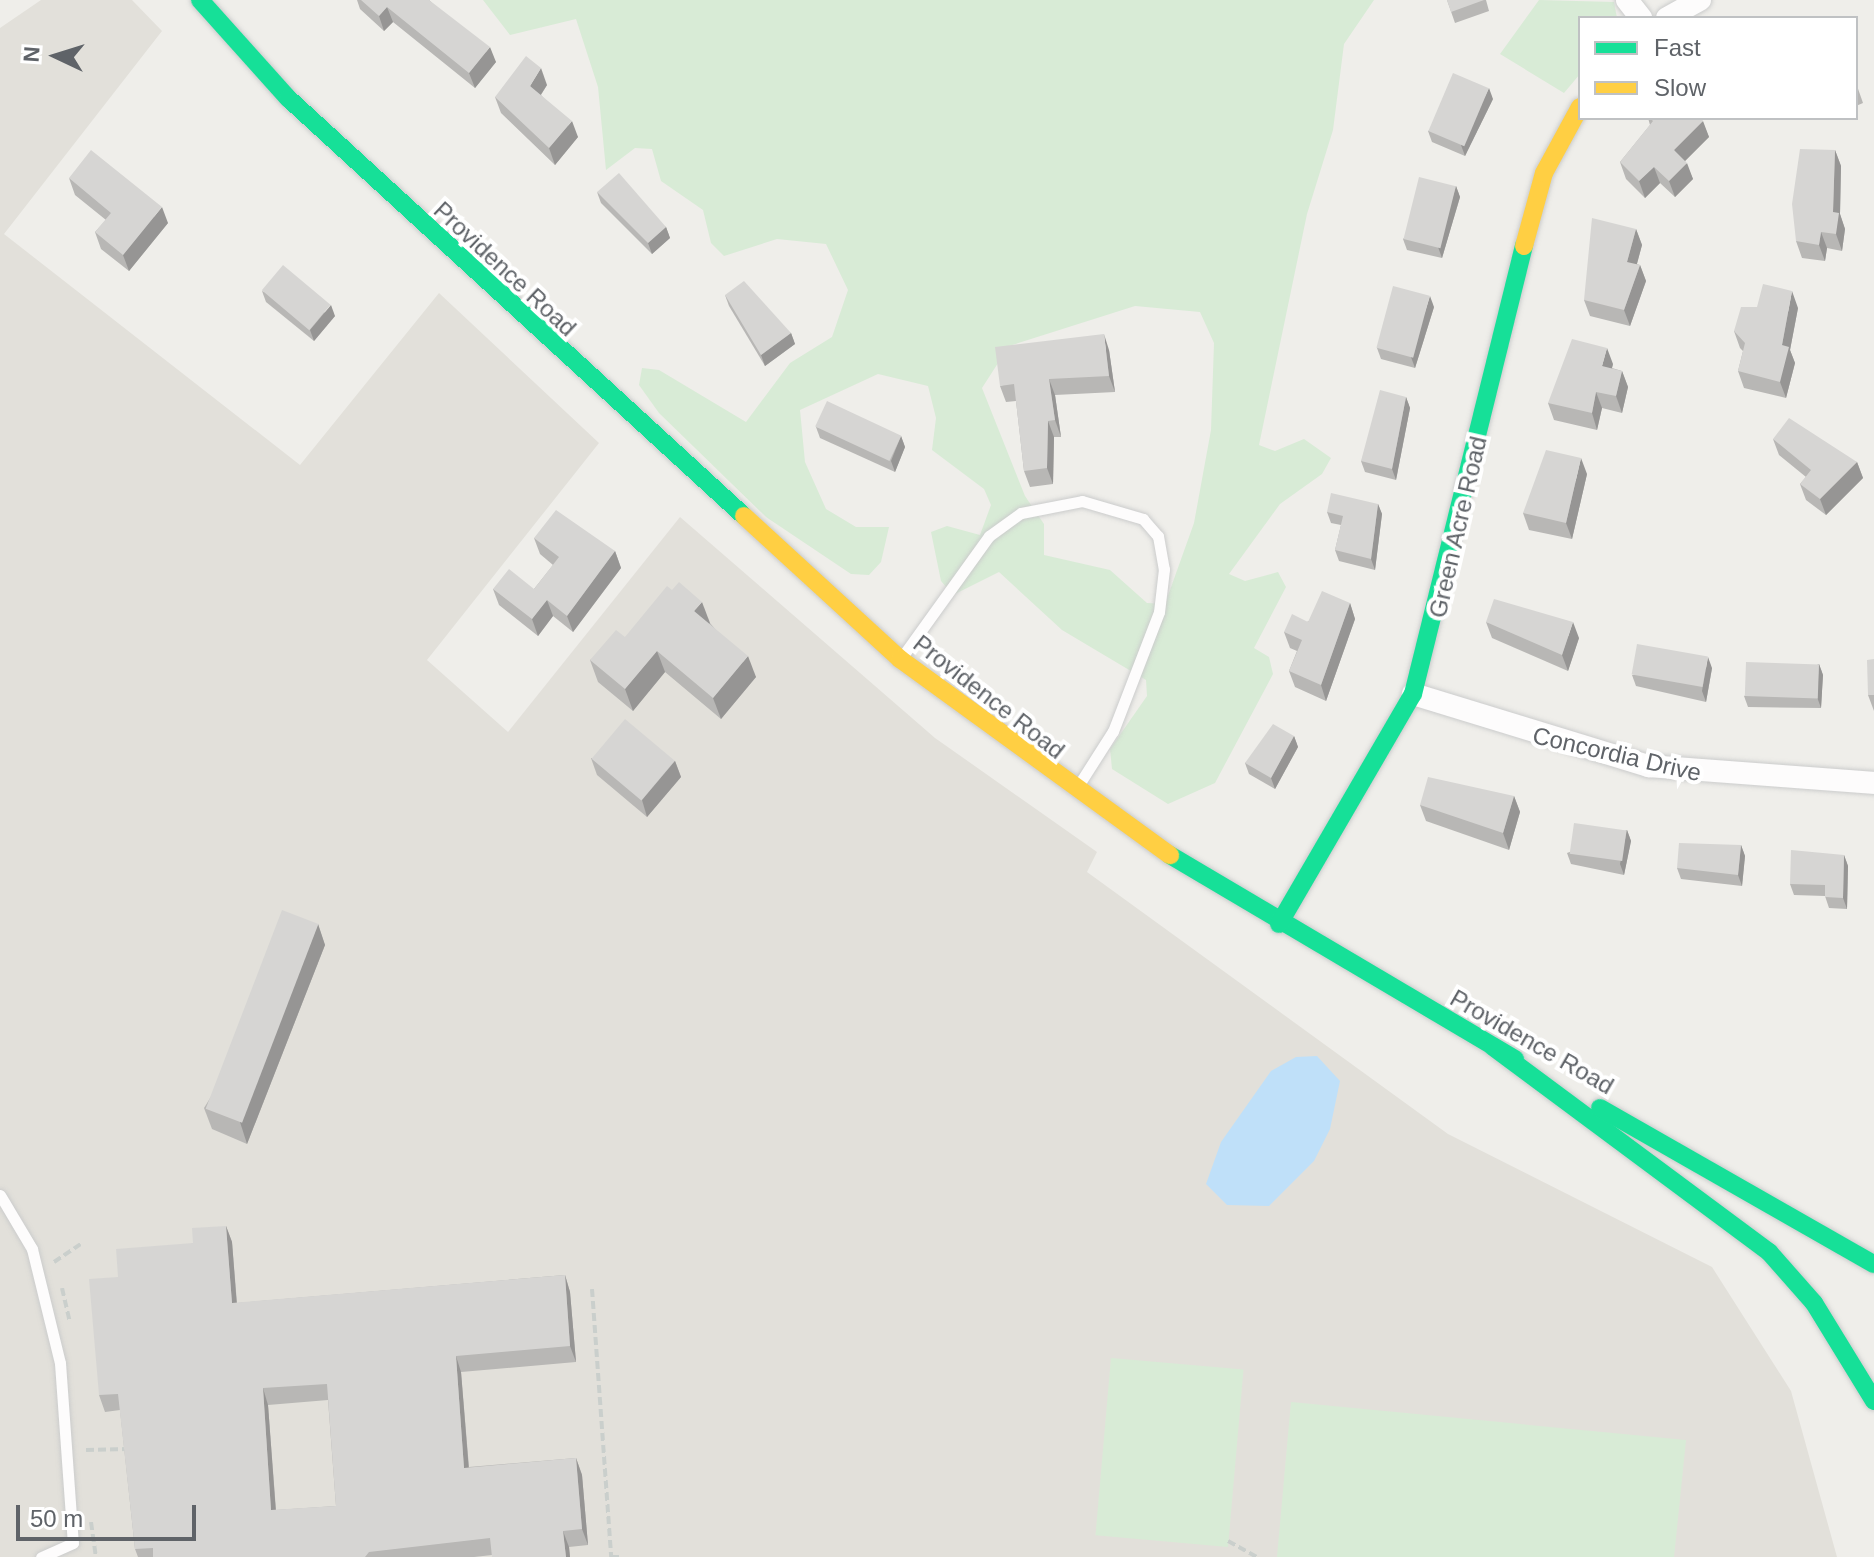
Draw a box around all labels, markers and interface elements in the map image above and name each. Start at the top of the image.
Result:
north arrow [16,16,96,96]
legend [1578,16,1858,120]
text: Fast [1654,34,1701,61]
text: N [19,46,45,63]
text: Slow [1654,74,1706,101]
street label: Providence Road [428,196,582,342]
street label: Green Acre Road [1423,433,1493,621]
street label: Providence Road [908,629,1070,765]
street label: Concordia Drive [1530,721,1704,787]
street label: Providence Road [1445,984,1619,1100]
scale bar [20,1489,200,1539]
text: 50 m [30,1505,83,1532]

